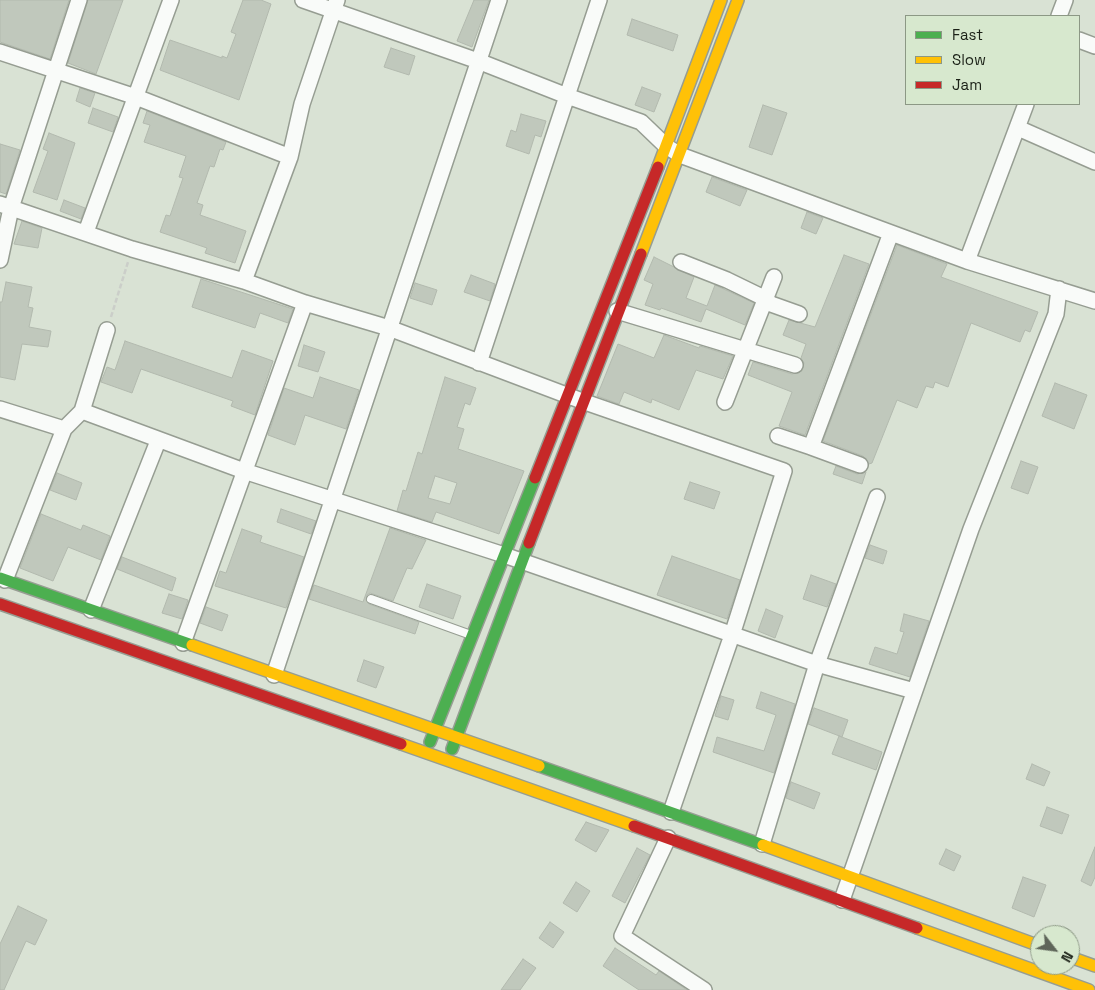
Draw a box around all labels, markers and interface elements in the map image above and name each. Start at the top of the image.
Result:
legend [905,15,1080,105]
text: Fast [952,25,983,44]
text: Slow [952,50,986,69]
text: Jam [952,75,982,94]
north arrow [1030,925,1080,975]
text: N [1057,948,1077,966]

